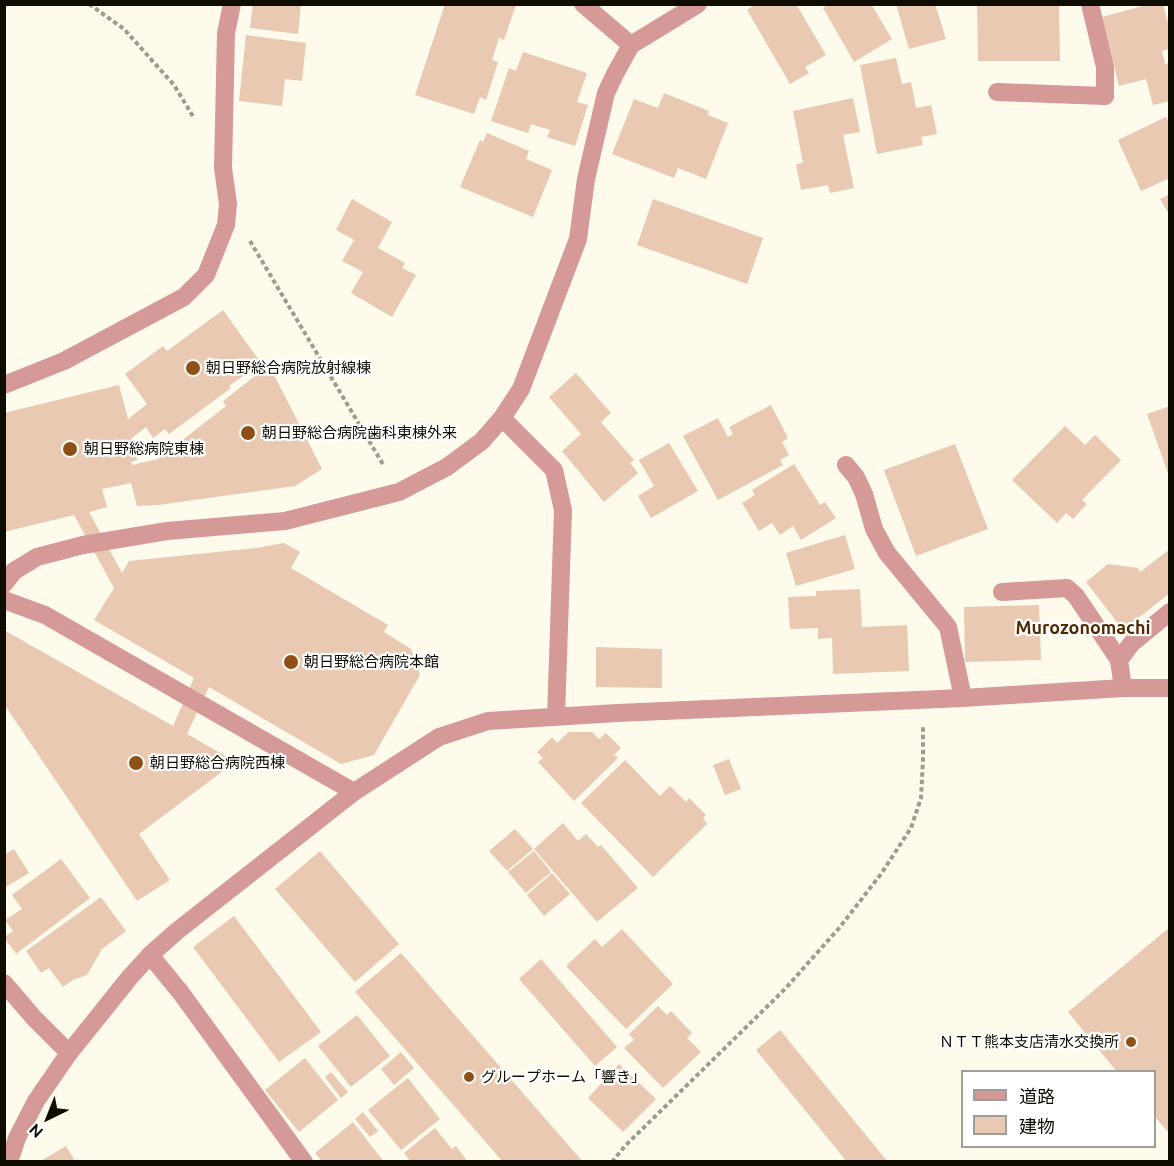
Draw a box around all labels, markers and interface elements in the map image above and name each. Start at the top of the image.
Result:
marker: 朝日野総合病院放射線棟 [184,359,202,377]
place label: 朝日野総合病院放射線棟 [206,359,371,377]
marker: 朝日野総合病院歯科東棟外来 [239,424,257,442]
place label: 朝日野総合病院歯科東棟外来 [262,424,457,442]
marker: 朝日野総病院東棟 [61,440,79,458]
place label: 朝日野総病院東棟 [84,440,204,458]
district label: Murozonomachi [1016,617,1150,639]
marker: 朝日野総合病院本館 [282,653,300,671]
place label: 朝日野総合病院本館 [304,653,439,671]
marker: 朝日野総合病院西棟 [127,754,145,772]
place label: 朝日野総合病院西棟 [150,754,285,772]
place label: ＮＴＴ熊本支店清水交換所 [939,1033,1119,1051]
marker: ＮＴＴ熊本支店清水交換所 [1124,1035,1138,1049]
place label: グループホーム「響き」 [481,1068,646,1086]
marker: グループホーム「響き」 [462,1070,476,1084]
legend [961,1070,1156,1148]
text: 道路 [1019,1086,1055,1106]
north arrow [18,1088,78,1148]
text: 建物 [1019,1116,1055,1136]
text: N [25,1121,46,1142]

